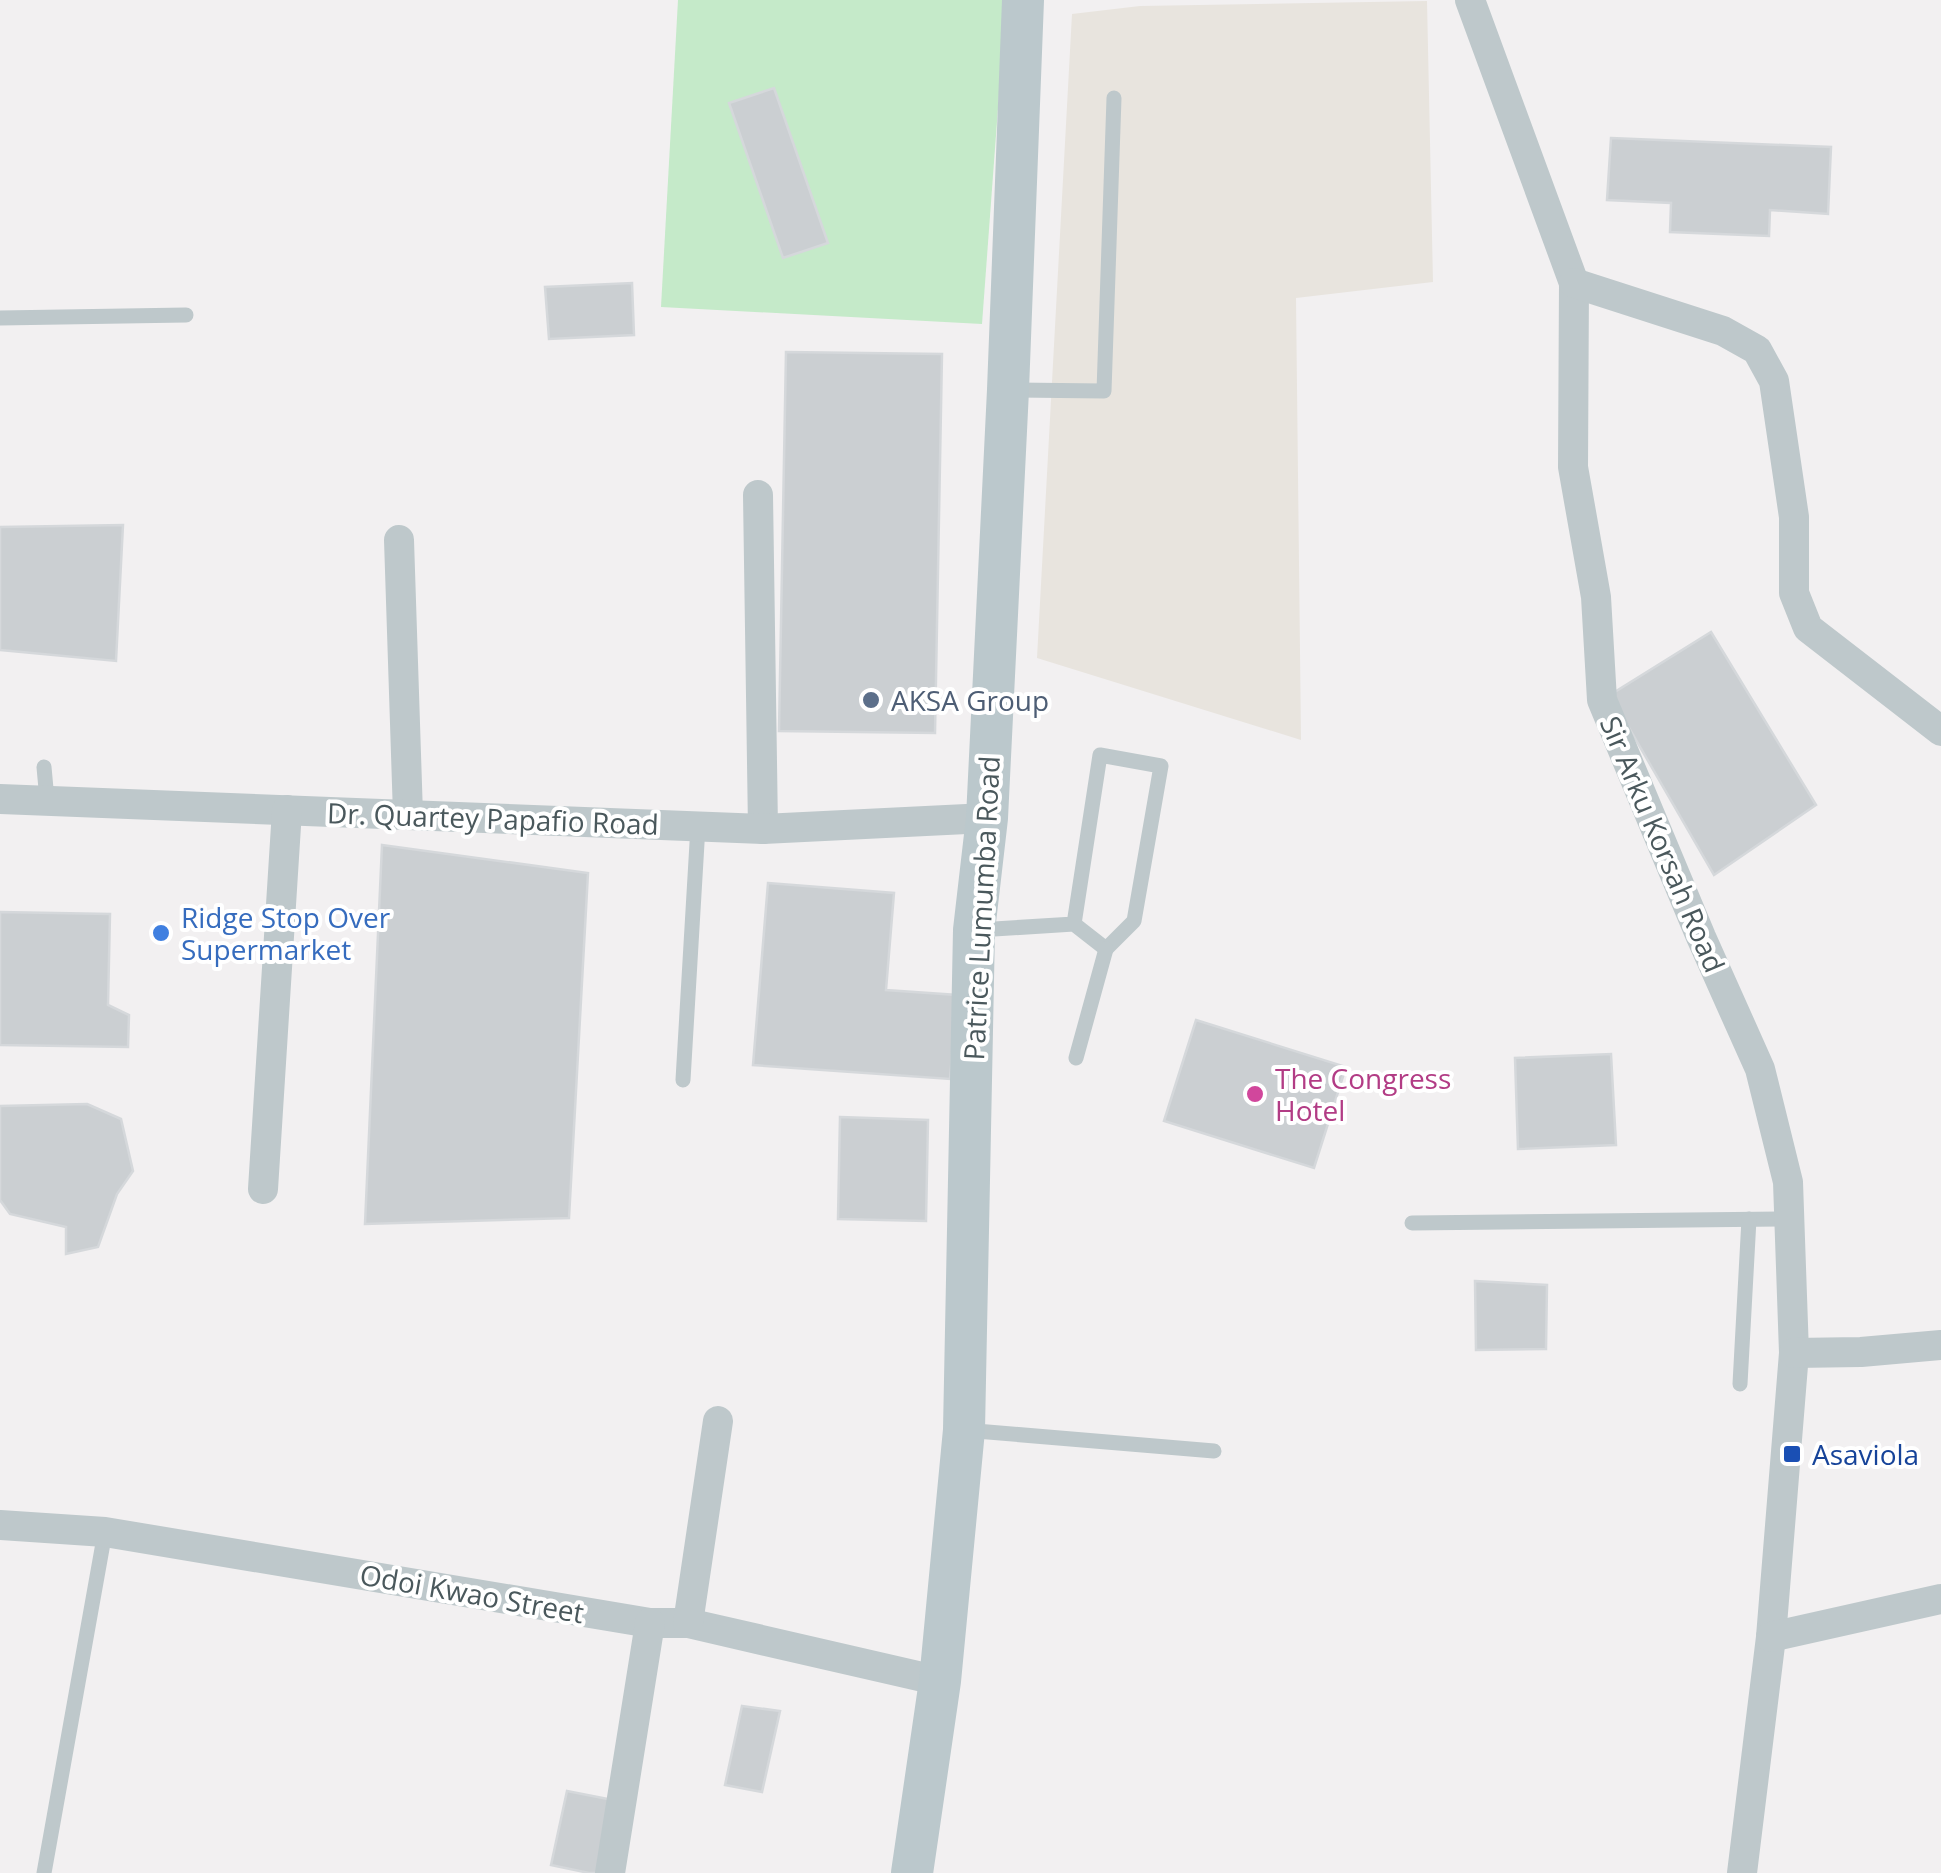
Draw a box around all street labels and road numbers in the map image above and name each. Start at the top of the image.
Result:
street label: Sir Arku Korsah Road [1592,710,1734,978]
street label: Patrice Lumumba Road [954,755,1008,1061]
street label: Dr. Quartey Papafio Road [327,793,659,843]
street label: Odoi Kwao Street [357,1555,587,1631]

